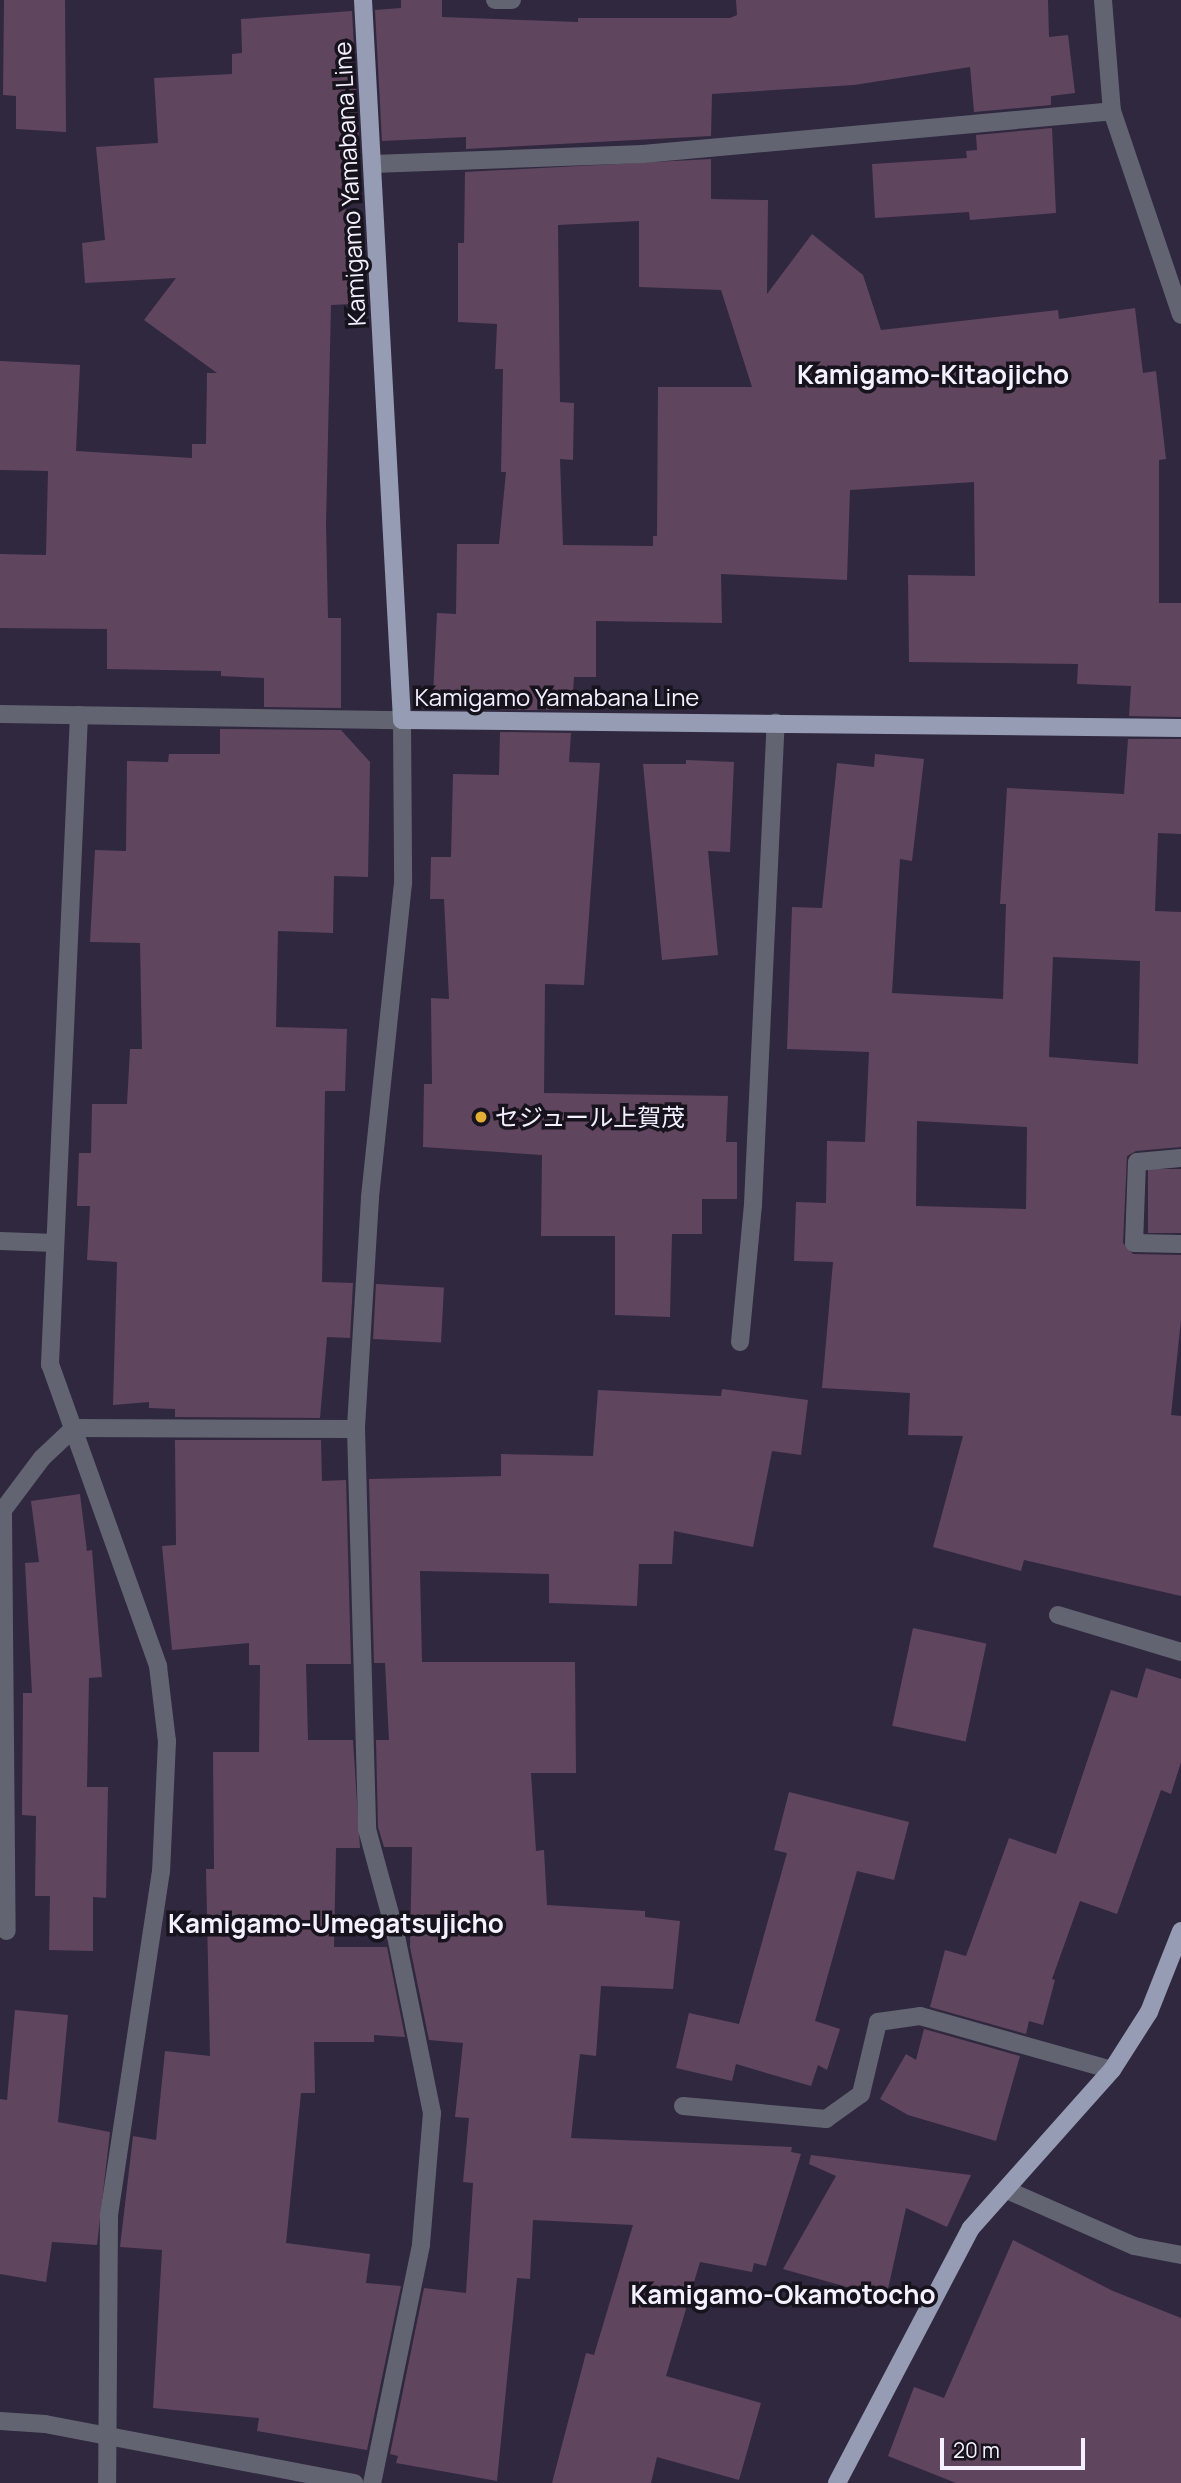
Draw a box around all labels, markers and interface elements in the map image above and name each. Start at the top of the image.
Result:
street label: Kamigamo Yamabana Line [327,41,371,327]
district label: Kamigamo-Kitaojicho [797,359,1069,391]
street label: Kamigamo Yamabana Line [415,683,699,711]
place label: セジュール上賀茂 [495,1103,687,1131]
marker: セジュール上賀茂 [473,1109,489,1125]
district label: Kamigamo-Umegatsujicho [168,1908,504,1940]
district label: Kamigamo-Okamotocho [630,2279,936,2311]
scale bar [943,2424,1088,2468]
text: 20 m [953,2436,1000,2464]

